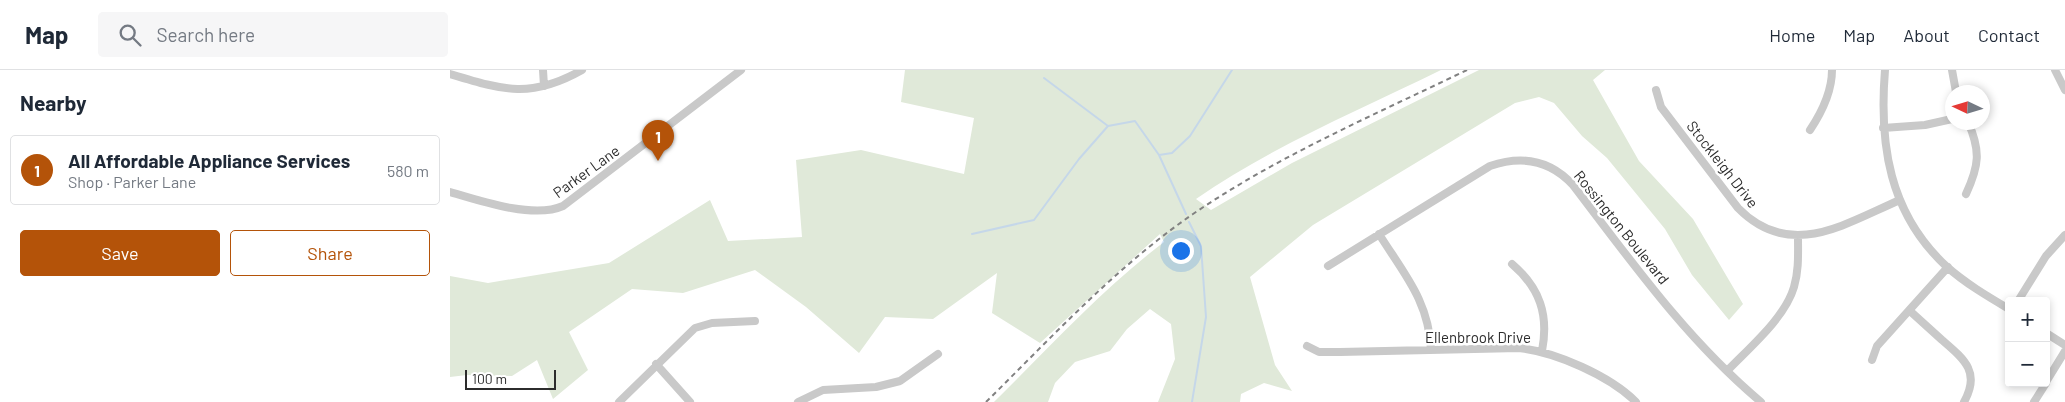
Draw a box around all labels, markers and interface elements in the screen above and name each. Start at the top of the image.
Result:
search box [98,12,448,57]
text: Map [25,20,68,49]
icon: search [116,21,144,49]
text: Search here [156,23,255,46]
text: Home [1769,24,1815,46]
text: Map [1843,24,1875,46]
text: About [1903,24,1950,46]
text: Contact [1978,24,2040,46]
north arrow [1945,85,1990,130]
text: Nearby [20,90,86,115]
street label: Stockleigh Drive [1683,117,1763,211]
pin: 1 [642,120,674,161]
street label: Parker Lane [549,141,623,201]
text: All Affordable Appliance Services [68,149,350,172]
text: 1 [34,161,40,180]
text: 580 m [387,161,429,180]
street label: Rossington Boulevard [1571,167,1673,287]
text: Shop · Parker Lane [68,172,196,191]
button: Save [20,230,220,276]
button: Share [230,230,430,276]
your location [1168,238,1194,264]
map controls [2005,297,2050,387]
button: + [2005,297,2050,342]
street label: Ellenbrook Drive [1425,328,1531,346]
button: − [2005,342,2050,387]
scale bar [465,367,556,390]
text: 100 m [472,370,507,387]

